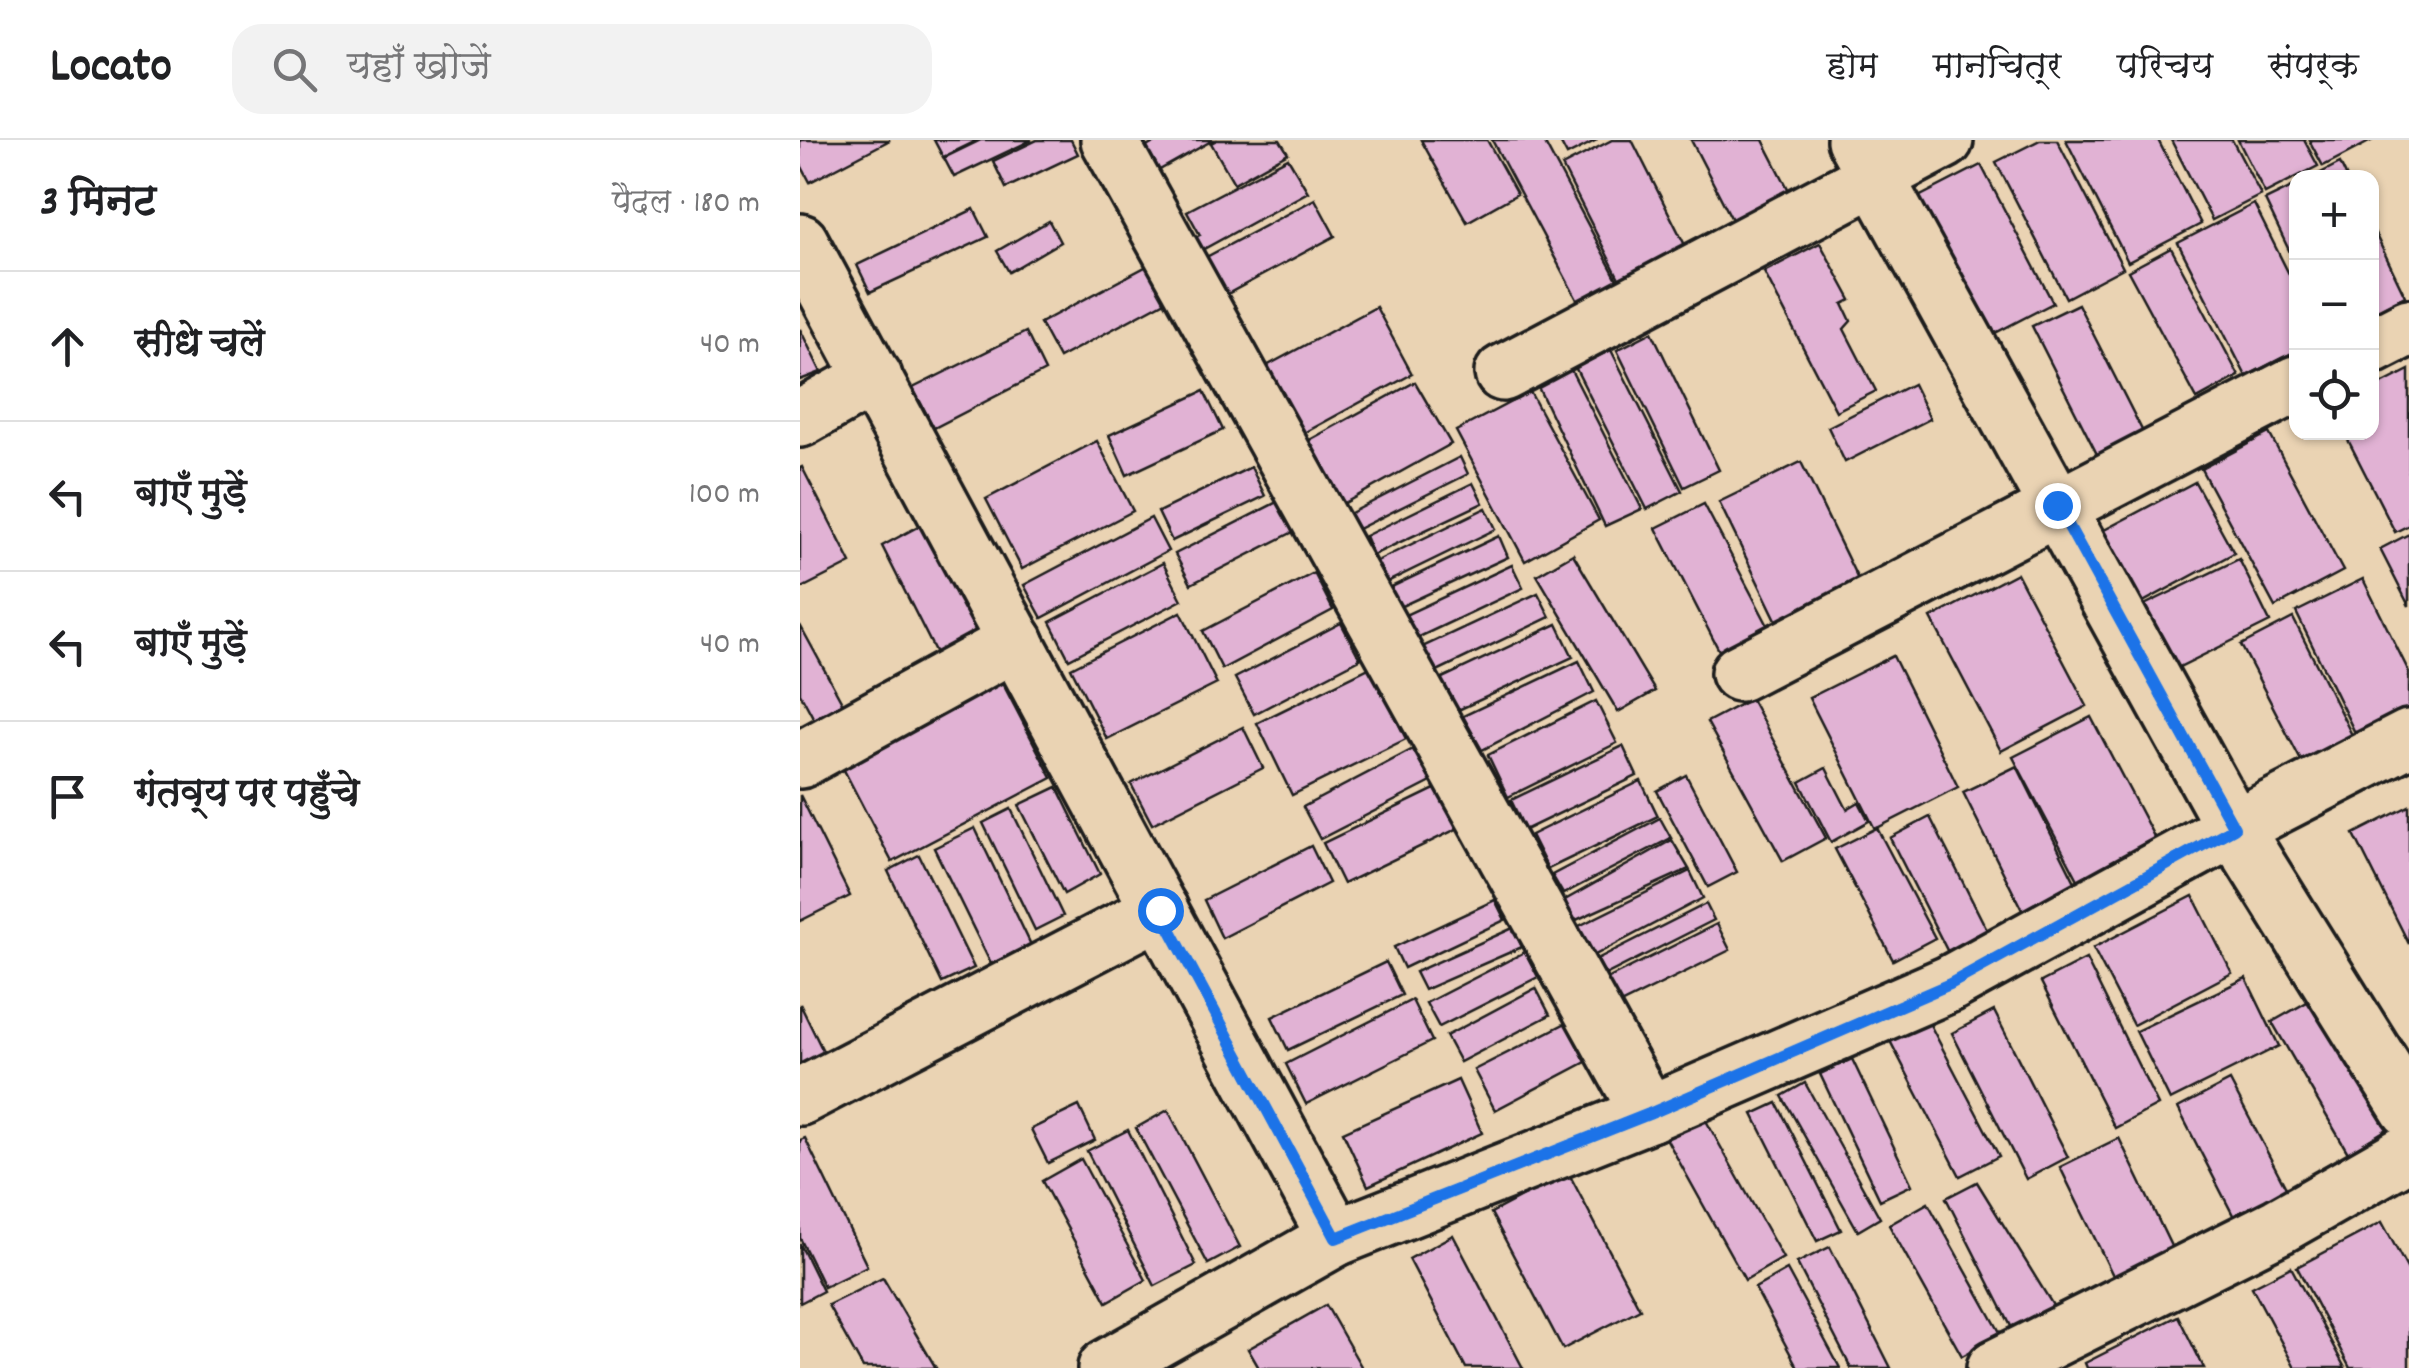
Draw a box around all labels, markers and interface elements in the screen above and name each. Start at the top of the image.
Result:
search box [232,24,932,114]
text: Locato [50,35,172,104]
icon: search [267,42,322,97]
text: यहाँ खोजें [347,42,491,97]
text: होम [1826,44,1878,94]
text: मानचित्र [1933,44,2062,94]
text: परिचय [2117,44,2213,94]
text: संपर्क [2268,44,2359,94]
map controls [2289,170,2379,440]
button: + [2289,170,2379,260]
text: 3 मिनट [40,175,157,235]
text: पैदल · 180 m [612,182,760,228]
button: − [2289,260,2379,350]
icon: ahead [40,319,95,374]
text: सीधे चलें [135,319,265,374]
text: 40 m [700,323,760,369]
button: locate [2289,350,2379,440]
icon: left [40,469,95,524]
text: बाएँ मुड़ें [135,469,247,524]
text: 100 m [689,473,760,519]
route end [2035,483,2081,529]
icon: left [40,619,95,674]
text: बाएँ मुड़ें [135,619,247,674]
text: 40 m [700,623,760,669]
icon: arrive [40,769,95,824]
text: गंतव्य पर पहुँचे [135,769,360,824]
route start [1138,888,1184,934]

